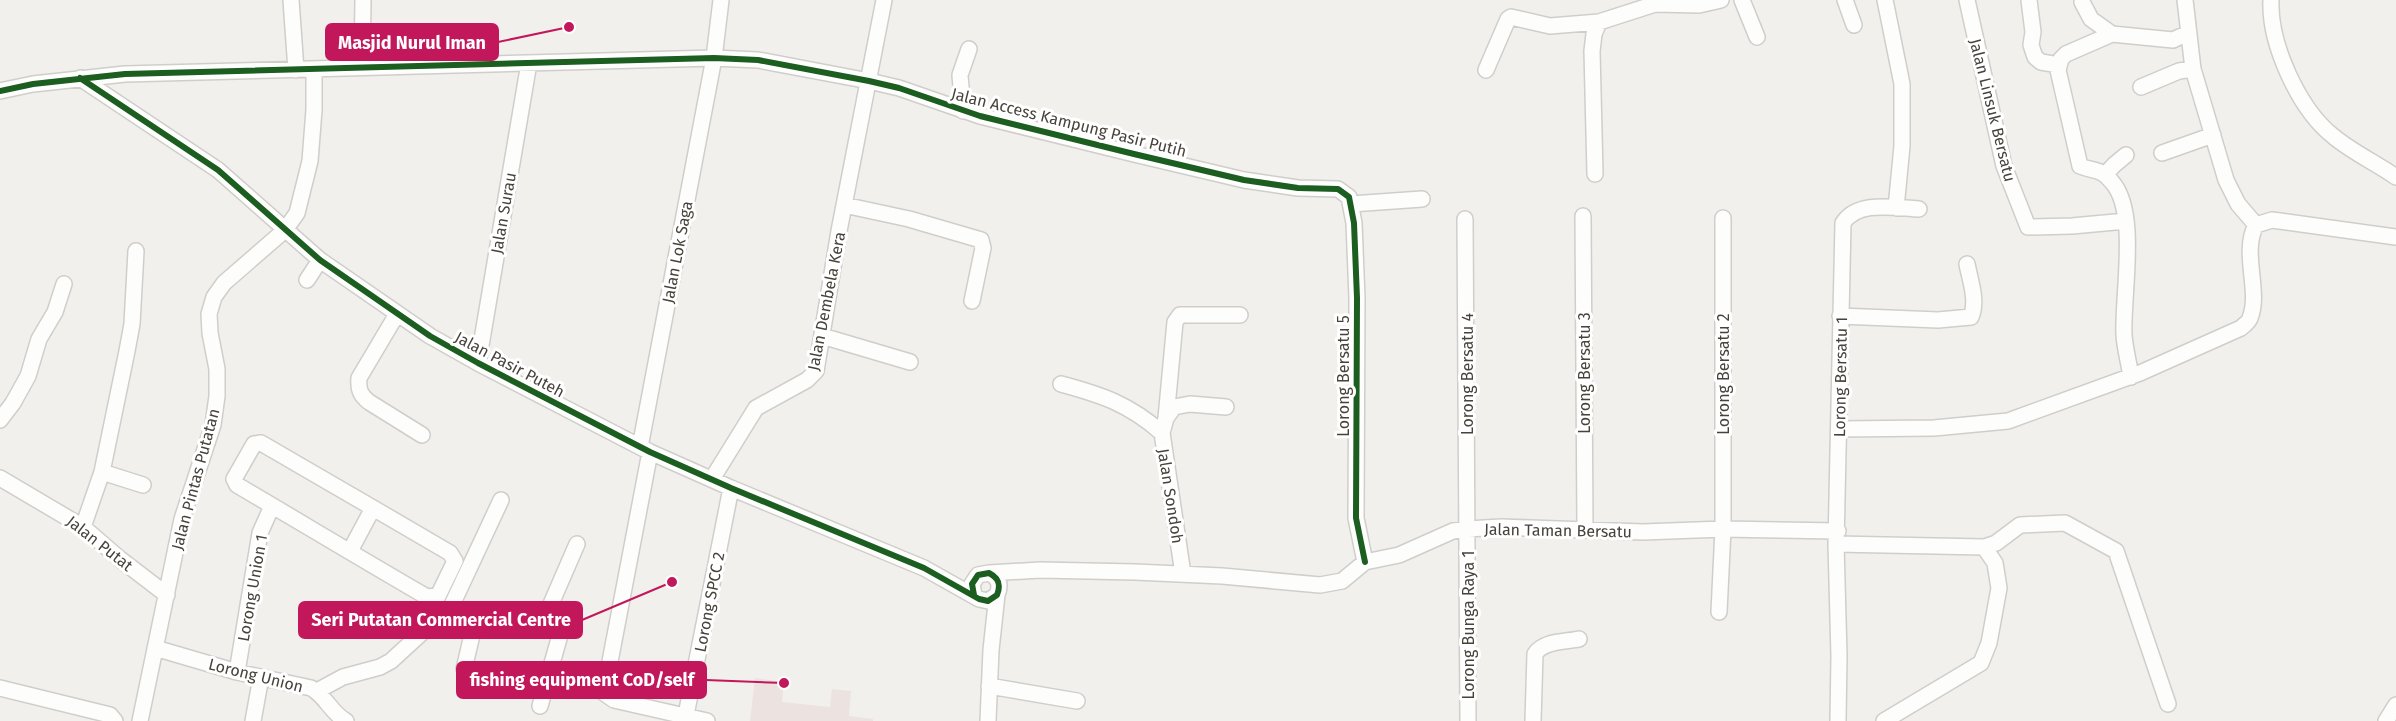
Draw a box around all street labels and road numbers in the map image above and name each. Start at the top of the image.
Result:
street label: Jalan Linsuk Bersatu [1966,37,2020,184]
street label: Jalan Access Kampung Pasir Putih [949,84,1188,161]
street label: Jalan Surau [487,171,520,255]
street label: Jalan Lok Saga [658,199,697,305]
street label: Jalan Dembela Kera [804,230,849,372]
street label: Lorong Bersatu 4 [1458,312,1477,435]
street label: Lorong Bersatu 3 [1575,312,1594,434]
street label: Lorong Bersatu 2 [1714,313,1733,435]
street label: Lorong Bersatu 5 [1334,315,1353,437]
street label: Lorong Bersatu 1 [1830,317,1851,437]
street label: Jalan Pasir Puteh [452,328,568,401]
street label: Jalan Pintas Putatan [167,406,224,552]
street label: Jalan Sondoh [1154,447,1187,545]
street label: Jalan Putat [63,512,137,575]
street label: Jalan Taman Bersatu [1484,520,1632,541]
street label: Lorong Union 1 [234,533,271,643]
street label: Lorong SPCC 2 [690,550,729,654]
street label: Lorong Bunga Raya 1 [1459,551,1478,699]
street label: Lorong Union [206,655,305,696]

